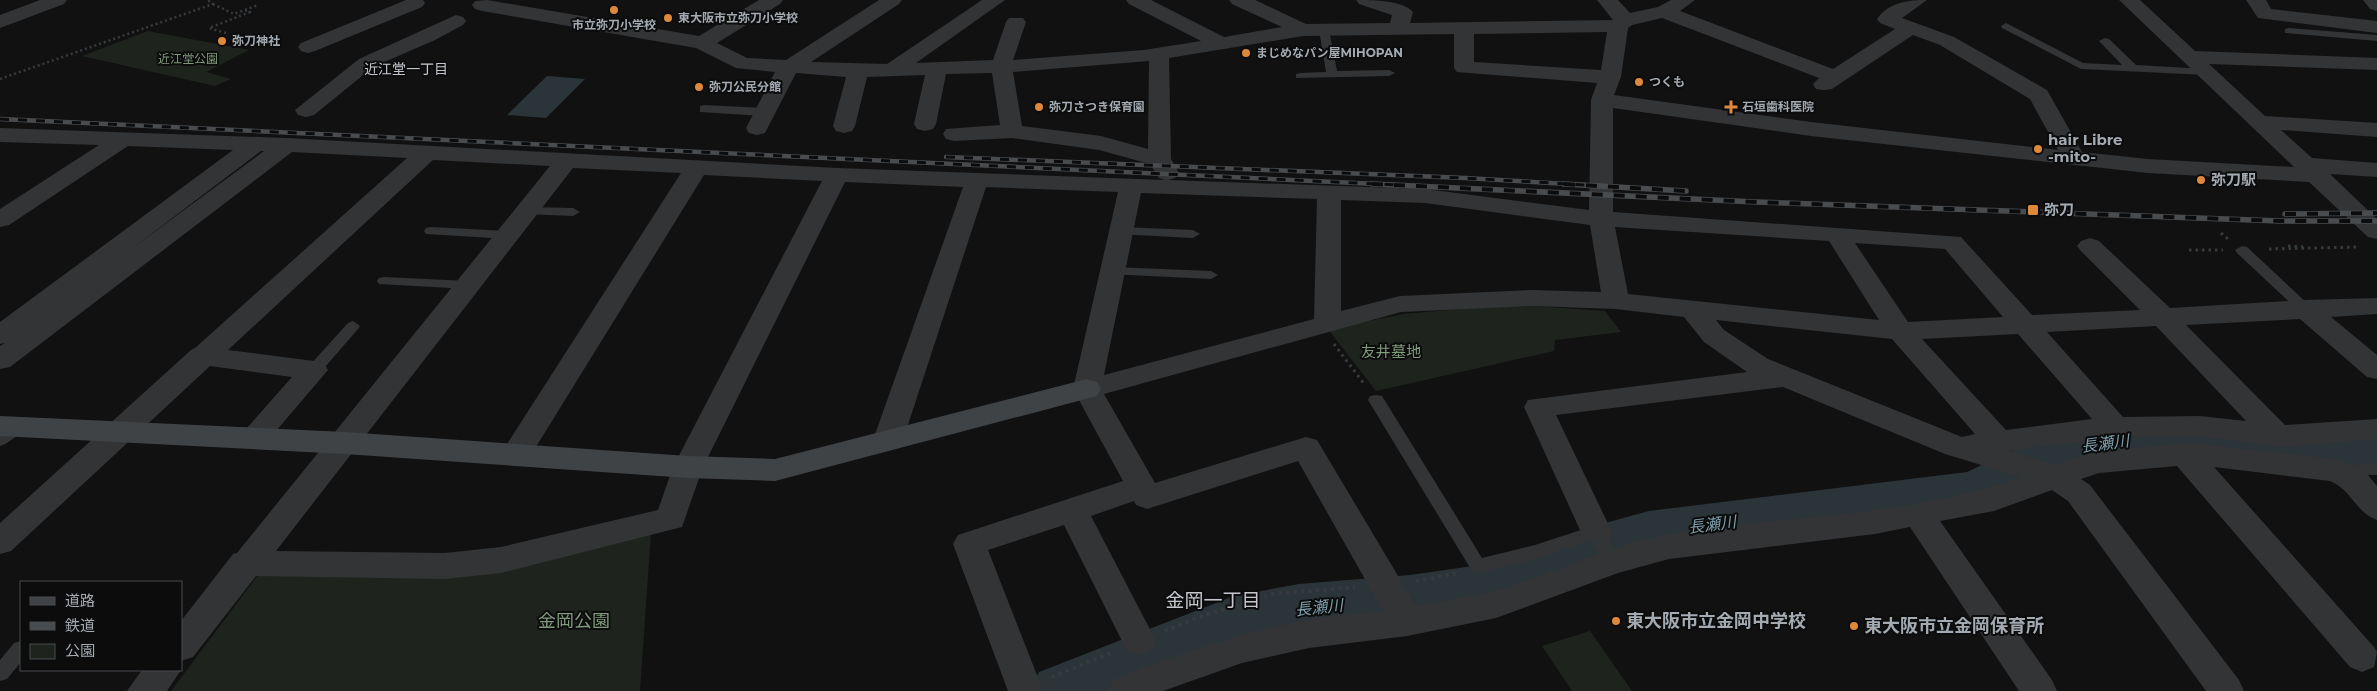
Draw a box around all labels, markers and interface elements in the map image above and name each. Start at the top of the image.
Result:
marker: 市立弥刀小学校 [608,4,620,16]
place label: 東大阪市立弥刀小学校 [678,10,798,25]
marker: 東大阪市立弥刀小学校 [662,12,674,24]
place label: 市立弥刀小学校 [572,17,656,32]
place label: 弥刀神社 [232,33,280,48]
marker: 弥刀神社 [216,35,228,47]
place label: まじめなパン屋MIHOPAN [1256,45,1403,60]
marker: まじめなパン屋MIHOPAN [1240,47,1252,59]
park label: 近江堂公園 [158,51,218,66]
district label: 近江堂一丁目 [364,60,448,78]
place label: つくも [1649,74,1685,89]
marker: つくも [1633,76,1645,88]
place label: 弥刀公民分館 [709,79,781,94]
marker: 弥刀公民分館 [693,81,705,93]
place label: 弥刀さつき保育園 [1049,99,1145,114]
place label: 石垣歯科医院 [1742,99,1814,114]
marker: 石垣歯科医院 [1724,100,1738,114]
marker: 弥刀さつき保育園 [1033,101,1045,113]
place label: hair Libre -mito- [2048,130,2123,166]
marker: hair Libre -mito- [2032,143,2044,155]
place label: 弥刀駅 [2211,170,2256,189]
marker: 弥刀駅 [2195,174,2207,186]
place label: 弥刀 [2044,200,2074,219]
marker: 弥刀 [2026,203,2040,217]
park label: 友井墓地 [1361,342,1421,361]
water label: 長瀬川 [2080,431,2132,456]
water label: 長瀬川 [1687,512,1739,537]
legend [20,581,182,671]
district label: 金岡一丁目 [1165,589,1261,612]
text: 道路 [65,591,95,610]
water label: 長瀬川 [1294,595,1346,619]
park label: 金岡公園 [538,610,610,632]
place label: 東大阪市立金岡中学校 [1626,610,1806,632]
marker: 東大阪市立金岡中学校 [1610,615,1622,627]
place label: 東大阪市立金岡保育所 [1864,615,2044,637]
text: 鉄道 [65,616,95,635]
marker: 東大阪市立金岡保育所 [1848,620,1860,632]
text: 公園 [65,641,95,660]

